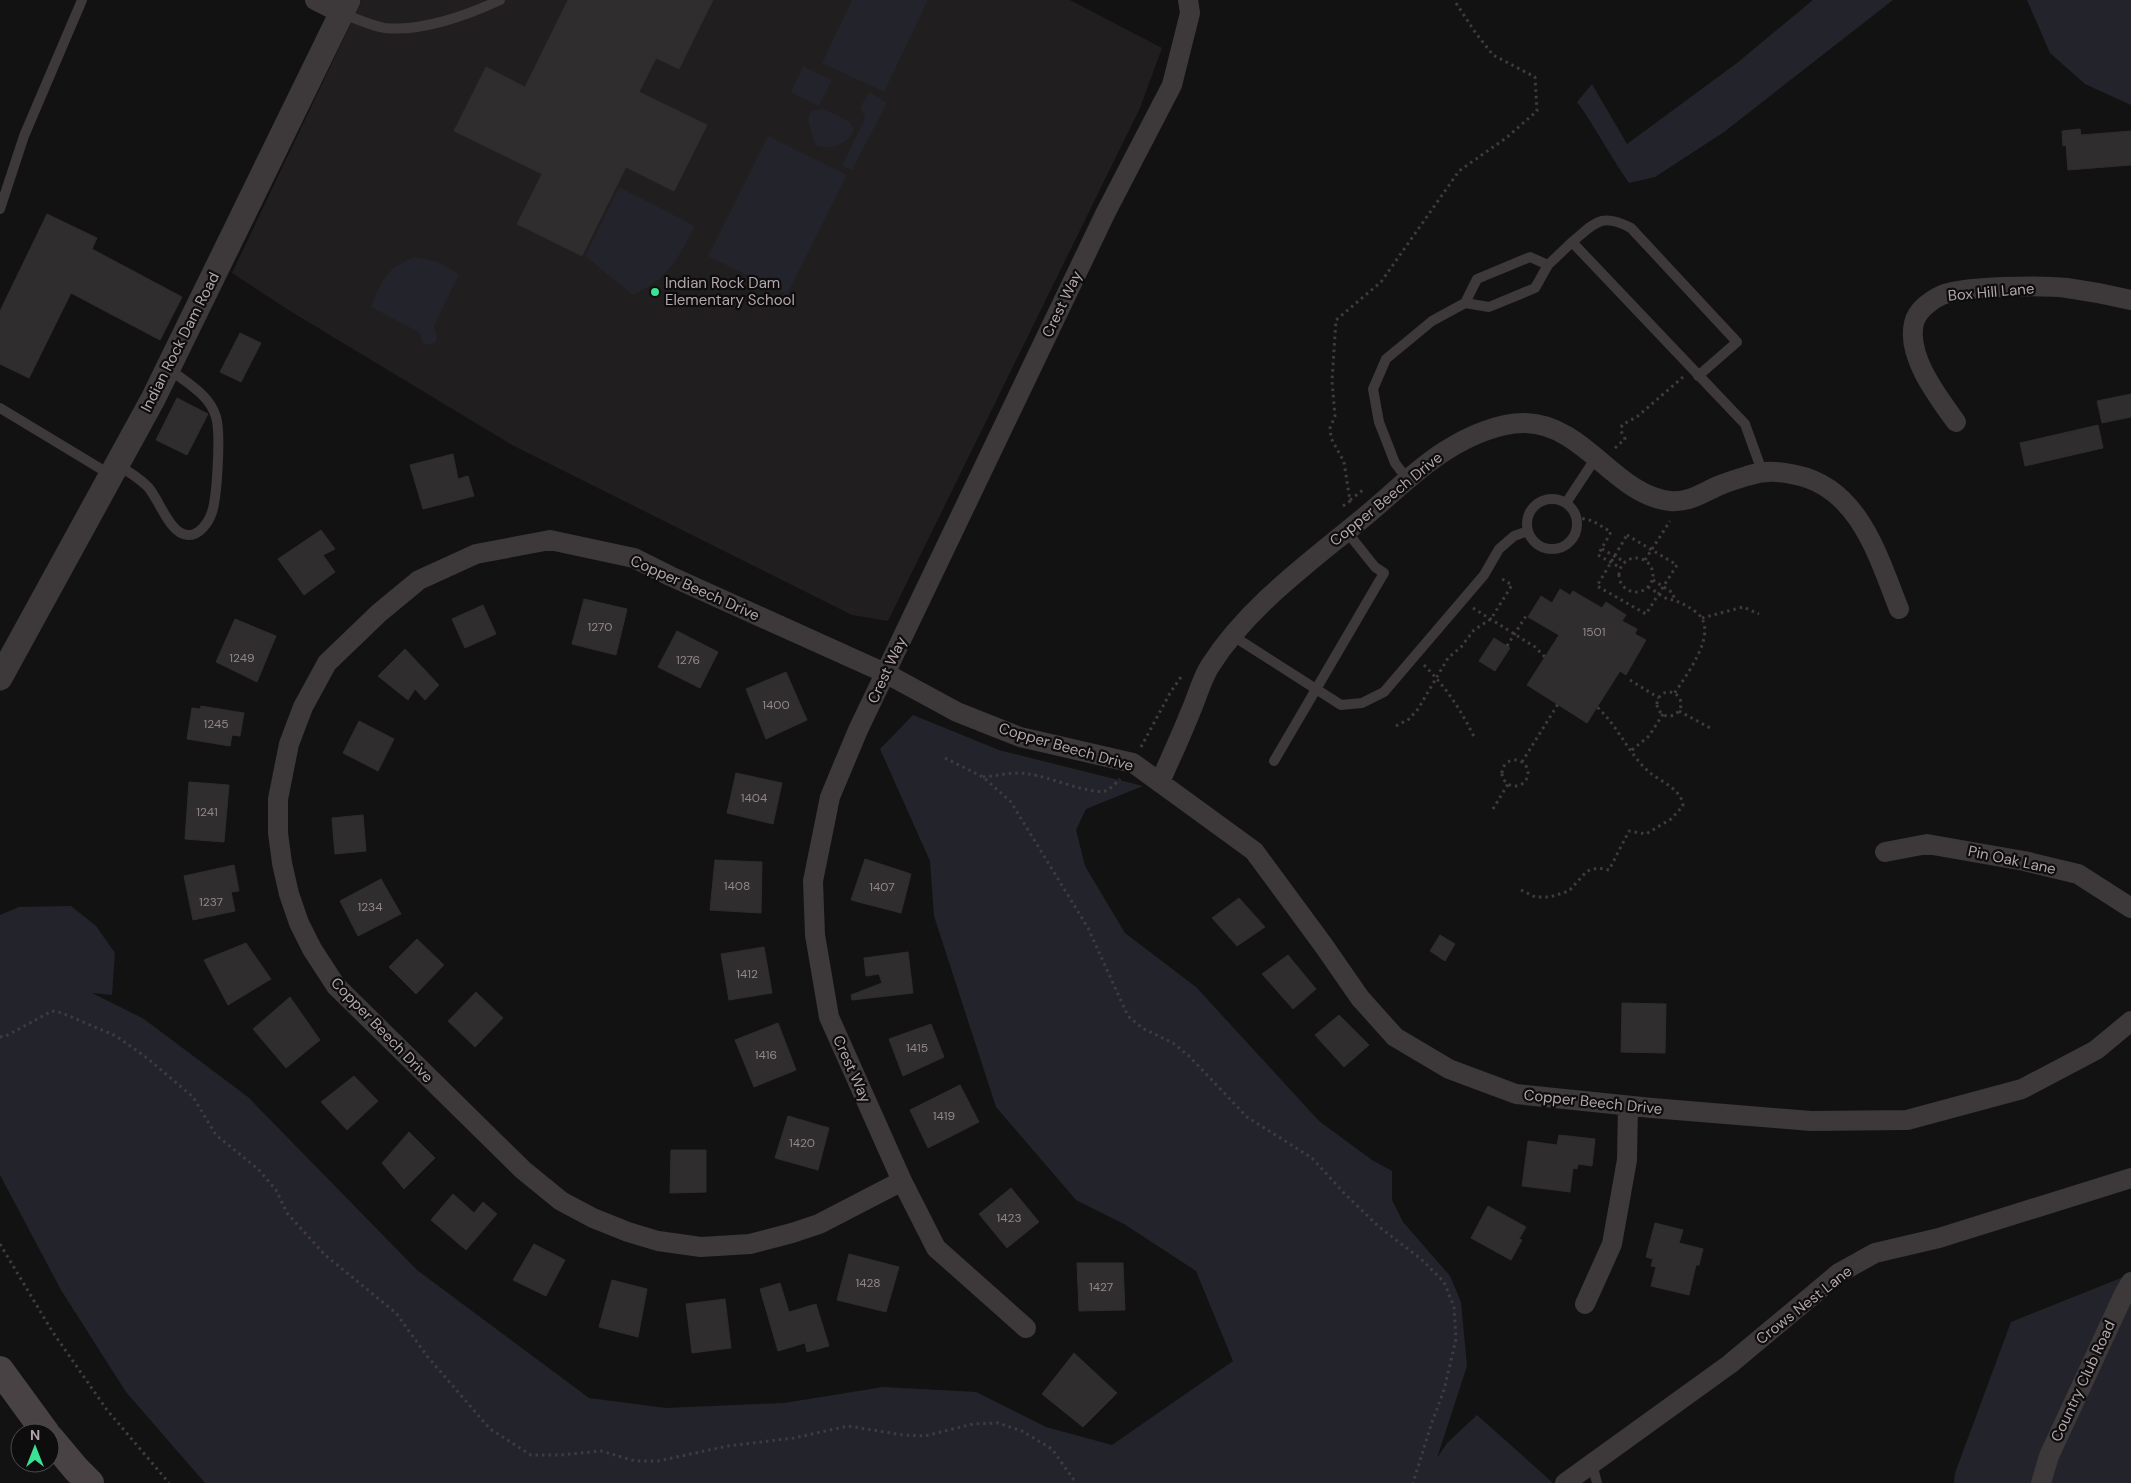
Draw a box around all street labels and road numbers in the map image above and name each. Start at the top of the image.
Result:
street label: Crest Way [1037,267,1087,341]
street label: Indian Rock Dam Road [136,269,224,415]
street label: Box Hill Lane [1947,278,2035,306]
street label: Copper Beech Drive [1326,447,1446,551]
street label: Copper Beech Drive [627,551,763,625]
street label: Crest Way [863,633,911,707]
street label: Copper Beech Drive [996,718,1136,776]
street label: Pin Oak Lane [1966,841,2058,879]
street label: Copper Beech Drive [326,973,438,1087]
street label: Crest Way [828,1032,876,1106]
street label: Copper Beech Drive [1523,1085,1663,1119]
street label: Crows Nest Lane [1752,1261,1856,1349]
street label: Country Club Road [2046,1317,2120,1445]

